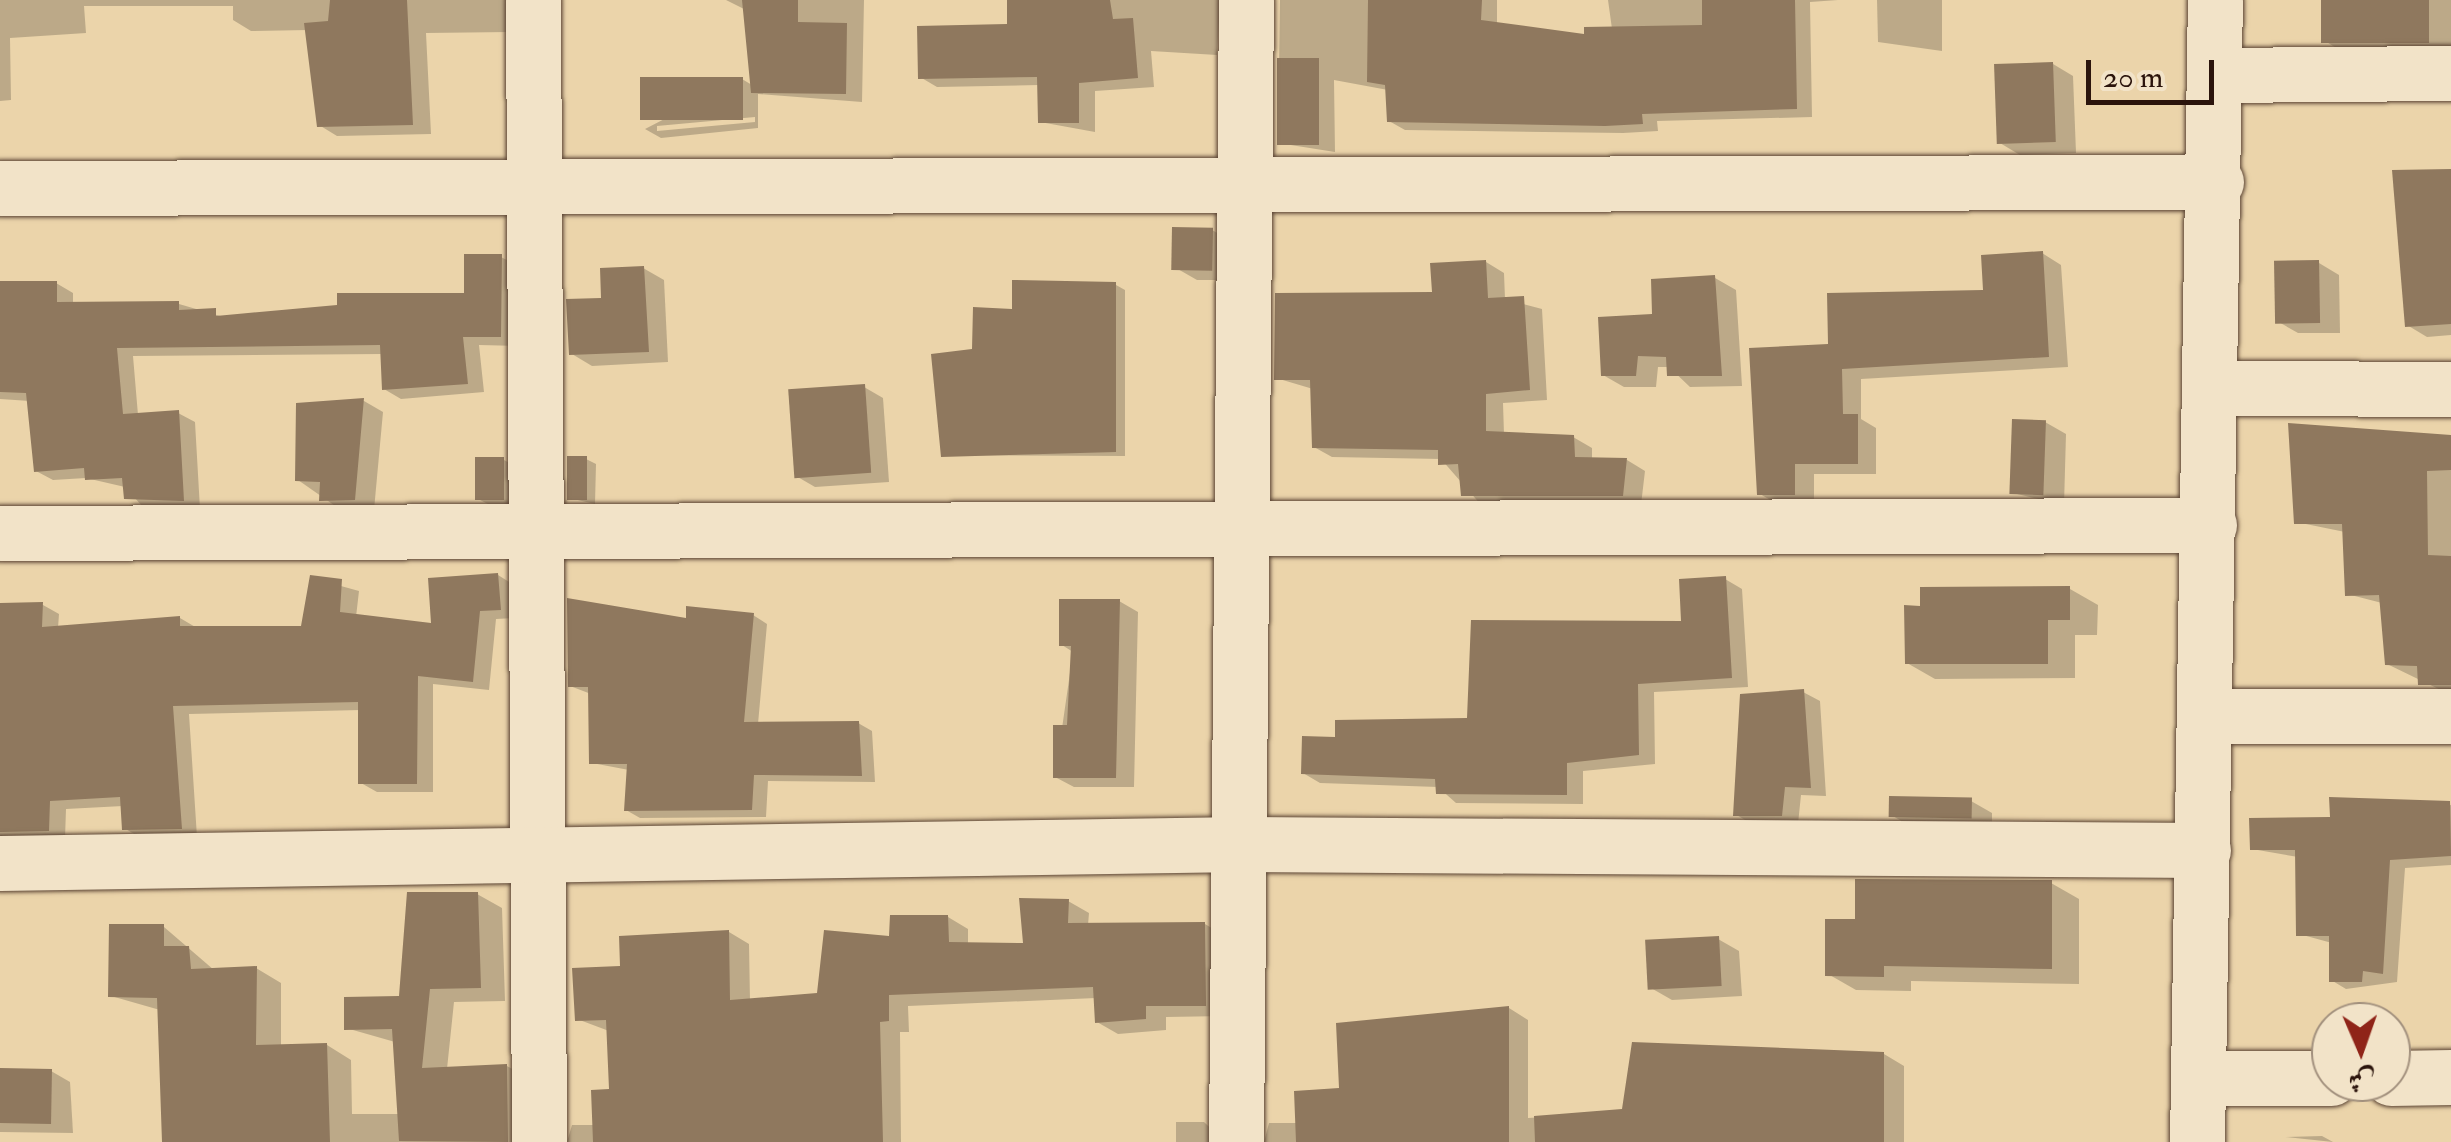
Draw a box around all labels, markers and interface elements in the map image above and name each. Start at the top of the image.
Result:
scale bar [2091,40,2218,102]
text: 20 m [2103,59,2163,96]
north arrow [2311,1002,2411,1102]
text: ش [2348,1063,2376,1098]

